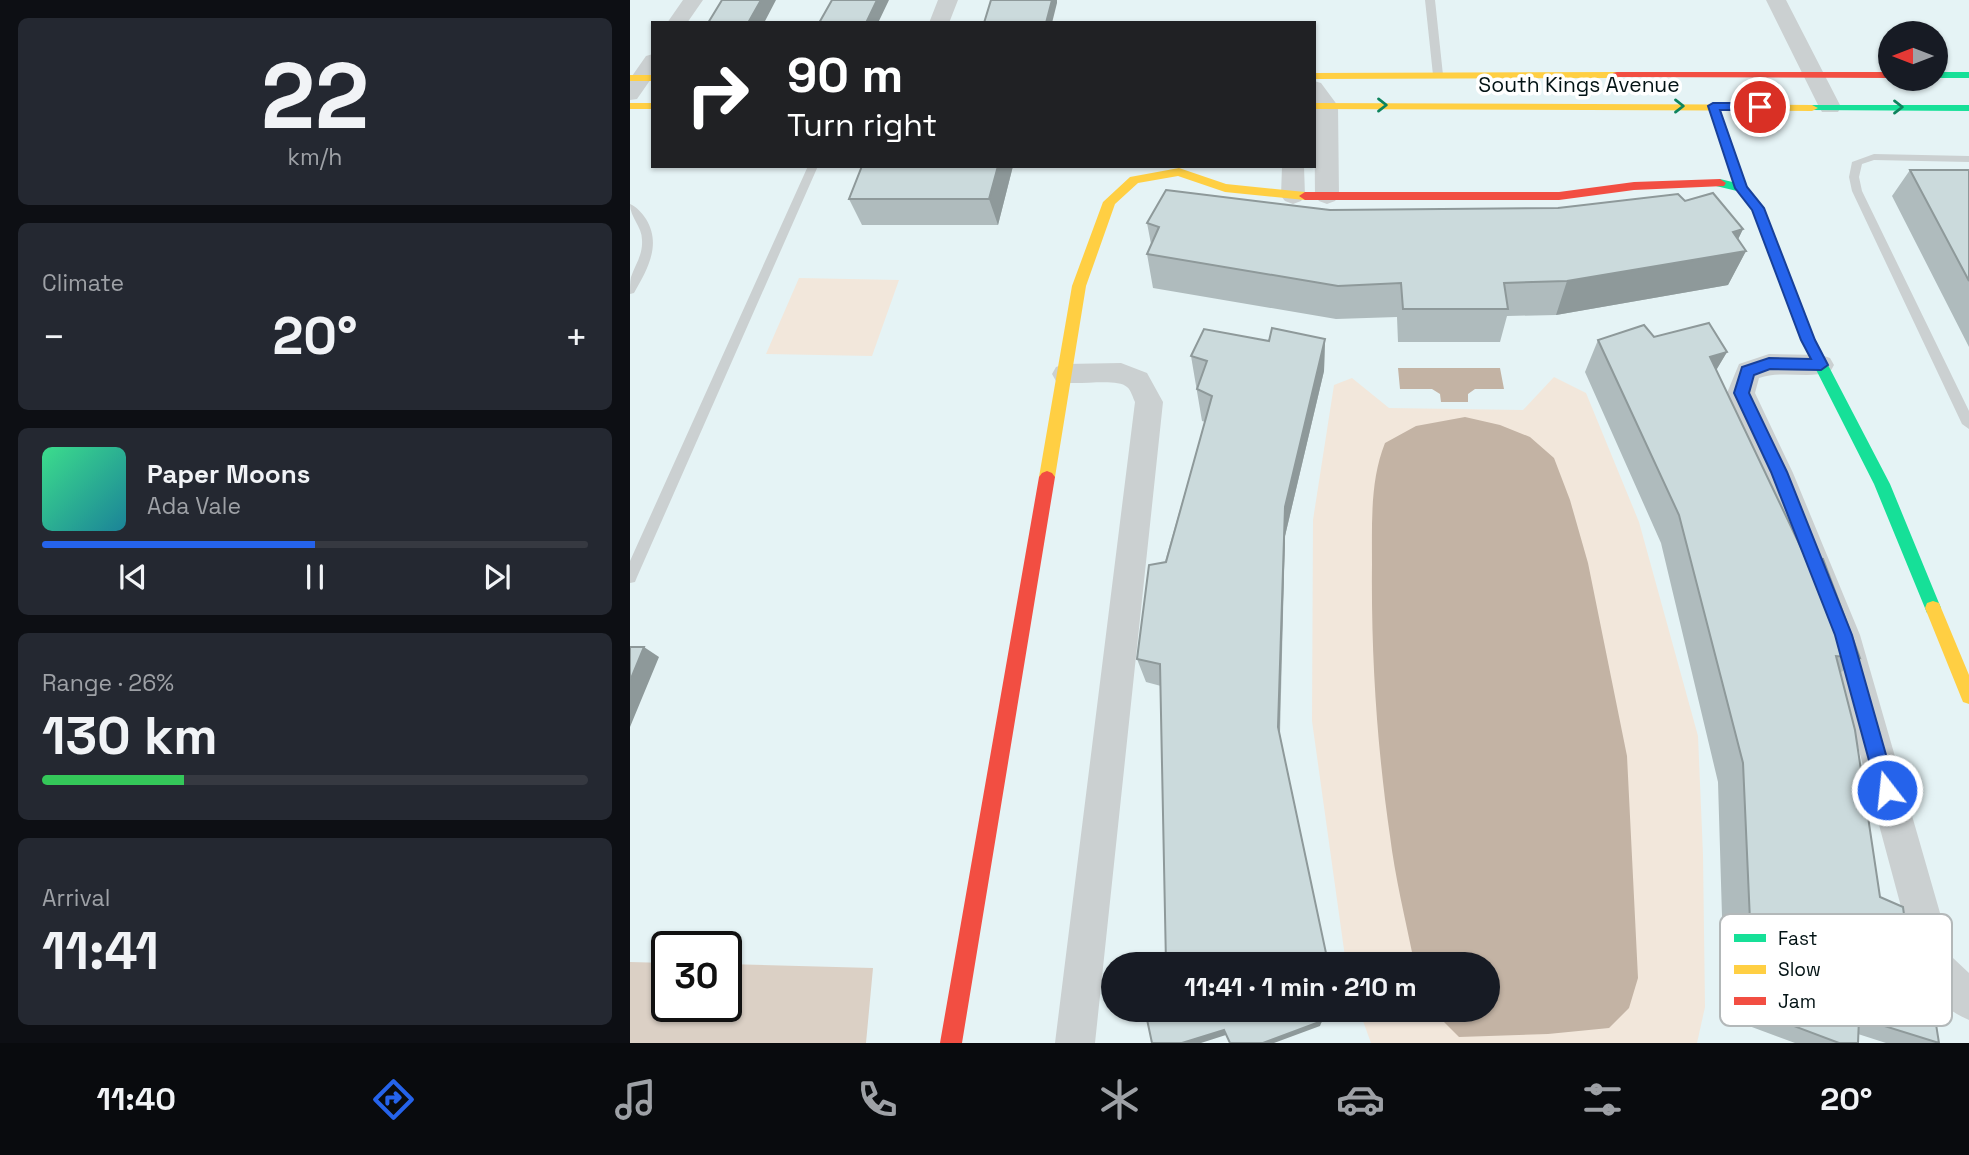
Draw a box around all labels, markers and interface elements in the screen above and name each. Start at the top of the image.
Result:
north arrow [1878,21,1948,91]
map controls [1878,21,1948,91]
text: 22 [261,38,369,155]
text: 90 m [787,44,903,106]
icon: right [672,49,763,140]
street label: South Kings Avenue [1478,71,1680,98]
pin [1730,77,1790,137]
icon: arrive [1741,88,1779,126]
one-way arrow [1378,97,1388,113]
one-way arrow [1674,98,1685,114]
one-way arrow [1893,99,1904,115]
text: Turn right [787,105,937,145]
text: km/h [288,142,342,172]
text: Climate [42,268,124,298]
text: 20° [272,303,358,369]
text: − [42,313,66,361]
text: + [564,313,588,361]
text: Paper Moons [147,457,310,491]
text: Ada Vale [147,491,241,521]
icon: previous [114,558,152,596]
icon: pause [296,558,334,596]
icon: next [478,558,516,596]
text: Range · 26% [42,668,174,698]
text: 130 km [42,703,218,769]
position arrow [1850,753,1924,827]
text: Arrival [42,883,110,913]
legend [1720,914,1952,1026]
text: 11:41 [42,918,159,984]
text: Fast [1778,926,1818,951]
speed limit sign: 30 [651,931,742,1022]
text: Slow [1778,957,1821,982]
text: 11:41 · 1 min · 210 m [1184,970,1417,1004]
text: Jam [1778,989,1816,1014]
icon: directions [369,1075,418,1124]
icon: music [611,1075,660,1124]
icon: phone [853,1075,902,1124]
icon: climate [1095,1075,1144,1124]
icon: car [1336,1075,1385,1124]
icon: filters [1578,1075,1627,1124]
text: 11:40 [96,1079,176,1119]
text: 20° [1820,1079,1872,1119]

